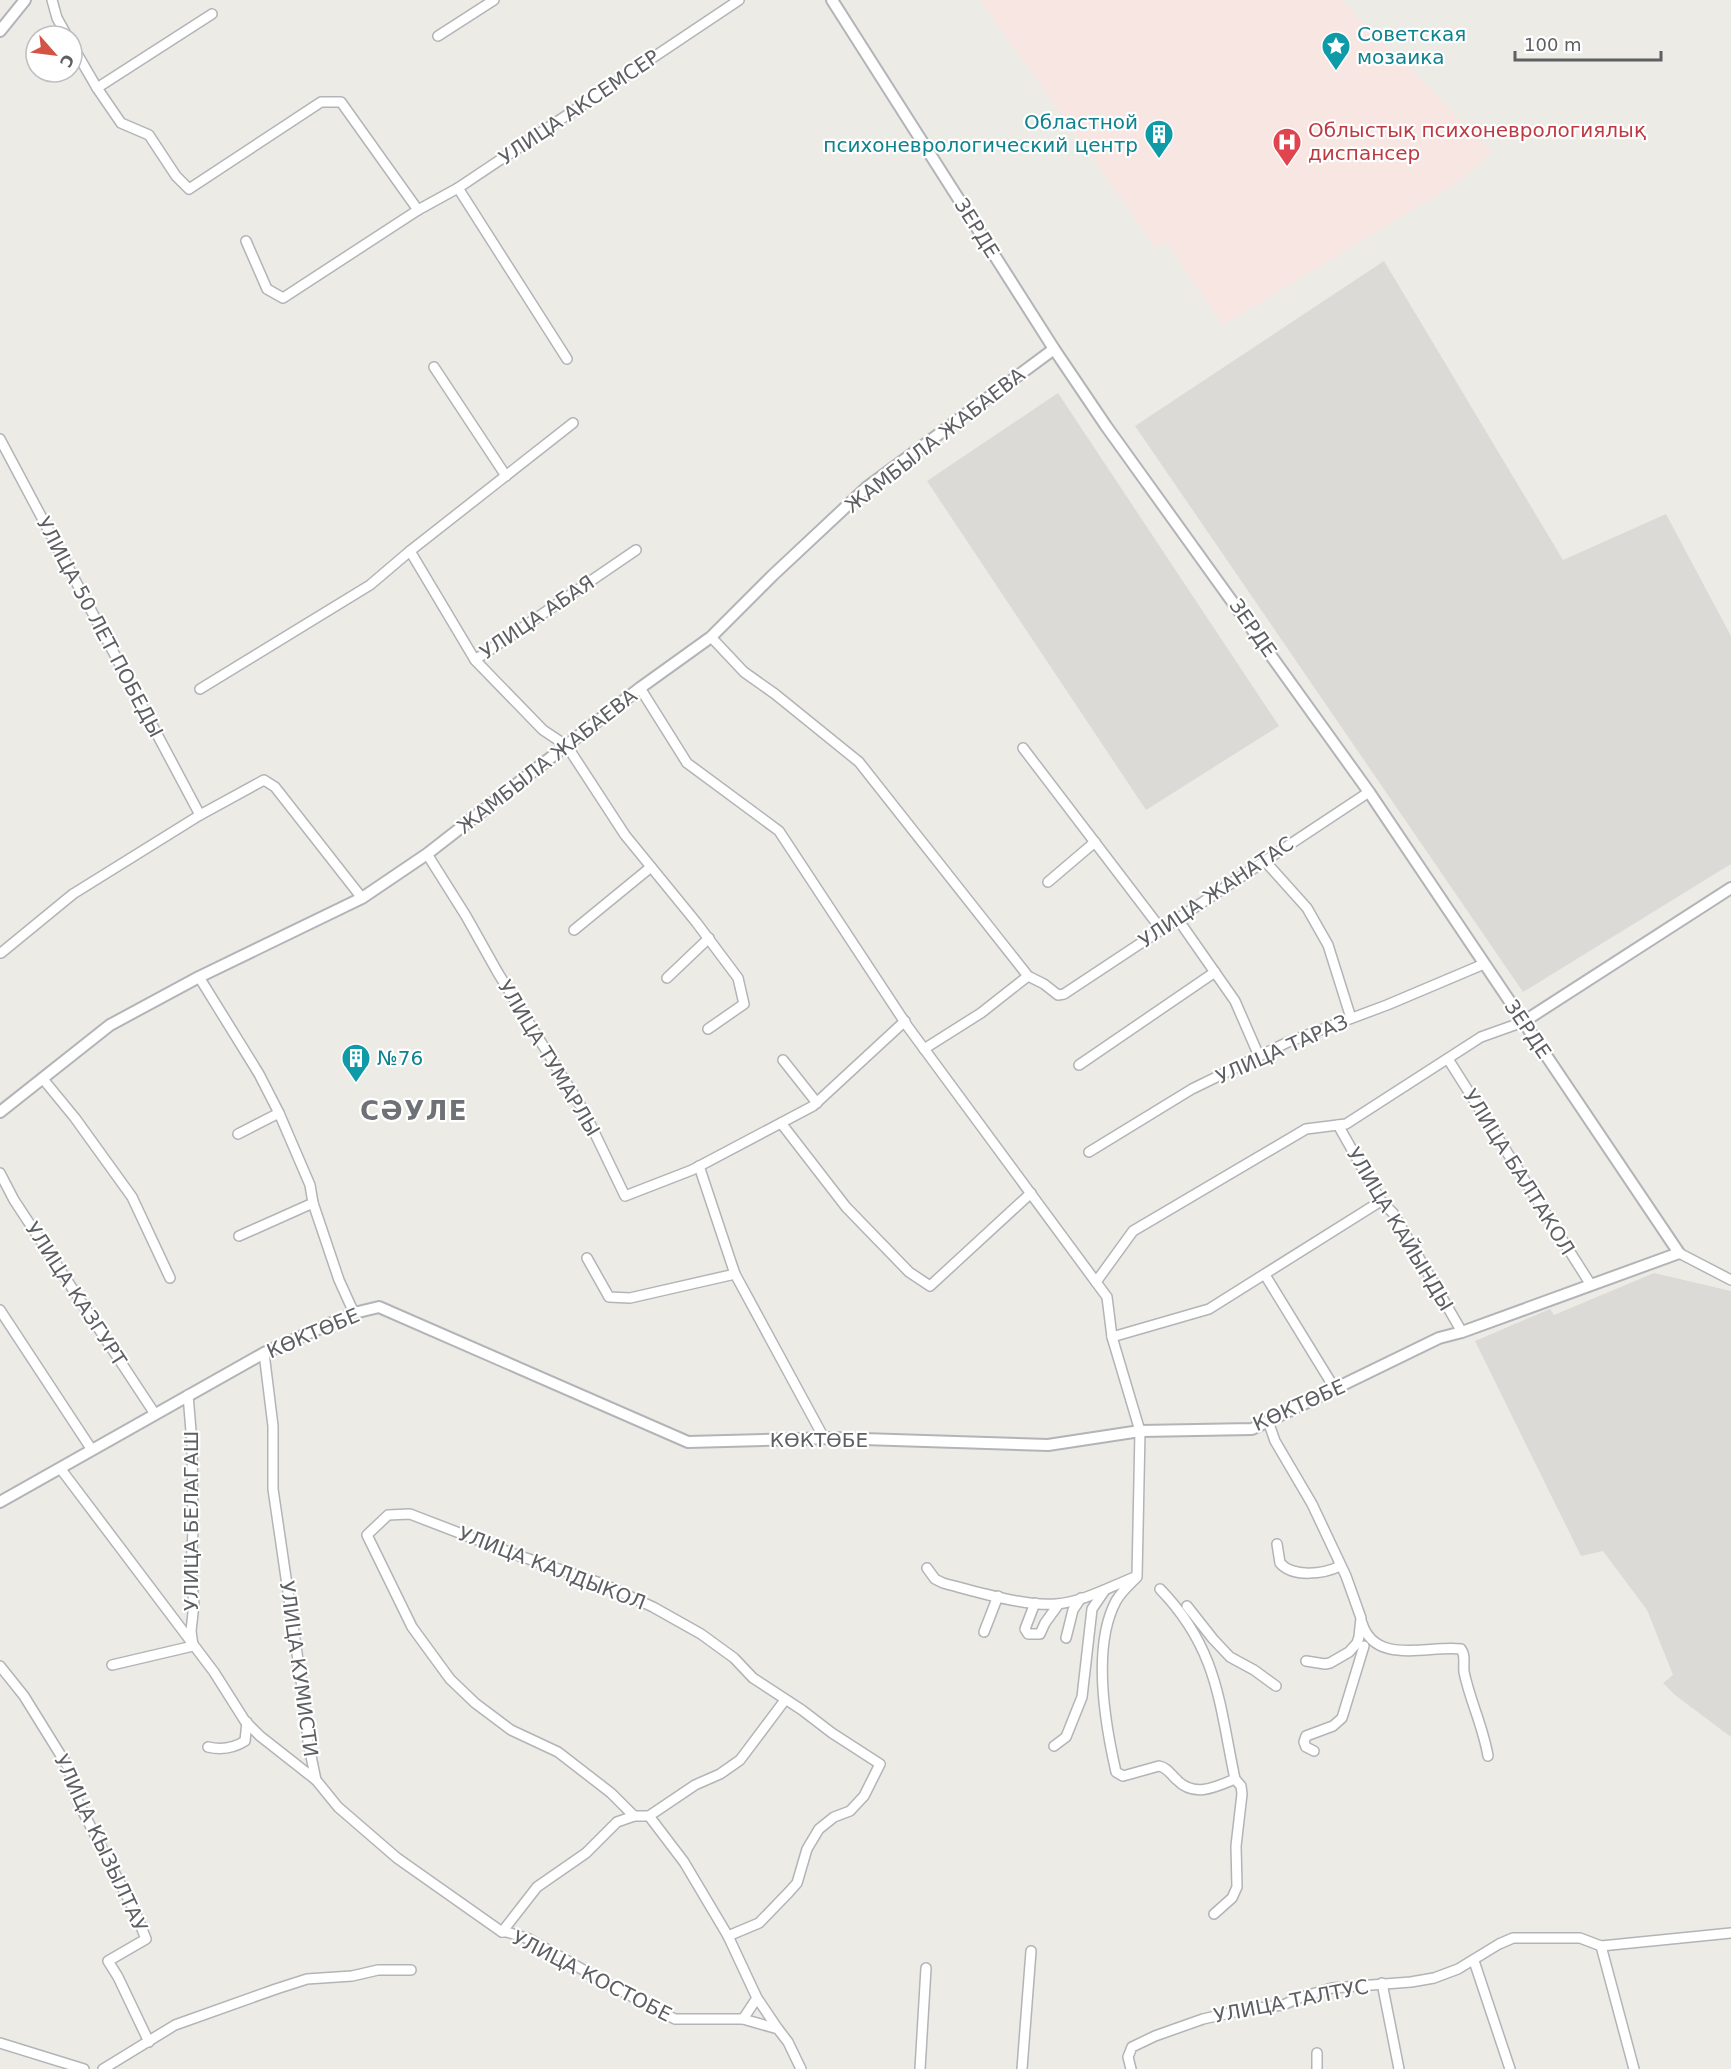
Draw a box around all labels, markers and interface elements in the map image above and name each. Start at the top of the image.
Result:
place label: Советская мозаика [1357,22,1466,69]
north arrow [24,24,84,84]
scale bar [1515,24,1660,62]
place icon: Советская мозаика [1320,30,1352,72]
text: 100 m [1524,34,1582,55]
street label: УЛИЦА АКСЕМСЕР [494,44,664,170]
text: С [56,51,78,70]
place label: Областной психоневрологический центр [823,110,1138,157]
building icon: Областной психоневрологический центр [1143,118,1175,160]
place label: Облыстық психоневрологиялық диспансер [1308,118,1646,165]
hospital icon: Облыстық психоневрологиялық диспансер [1271,126,1303,168]
street label: ЗЕРДЕ [949,194,1005,262]
street label: ЖАМБЫЛА ЖАБАЕВА [840,362,1030,518]
street label: УЛИЦА 50 ЛЕТ ПОБЕДЫ [32,513,168,741]
street label: УЛИЦА АБАЯ [475,570,599,664]
street label: ЗЕРДЕ [1224,594,1282,662]
street label: ЖАМБЫЛА ЖАБАЕВА [452,683,642,839]
street label: УЛИЦА ЖАНАТАС [1134,831,1298,953]
street label: УЛИЦА ТУМАРЛЫ [493,976,605,1140]
street label: ЗЕРДЕ [1500,995,1556,1063]
street label: УЛИЦА ТАРАЗ [1212,1009,1352,1089]
building icon: №76 [340,1042,372,1084]
place label: №76 [377,1046,423,1070]
street label: УЛИЦА БАЛТАКОЛ [1458,1085,1580,1259]
district label: СӘУЛЕ [360,1096,468,1126]
street label: УЛИЦА КАЙЫНДЫ [1342,1143,1458,1315]
street label: УЛИЦА КАЗГУРТ [20,1217,132,1371]
street label: КӨКТӨБЕ [263,1303,363,1363]
street label: КӨКТӨБЕ [1249,1374,1349,1436]
street label: КӨКТӨБЕ [770,1428,868,1452]
street label: УЛИЦА БЕЛАГАШ [179,1431,203,1611]
street label: УЛИЦА КАЛДЫКОЛ [455,1521,649,1615]
street label: УЛИЦА КУМИСТИ [275,1579,323,1759]
street label: УЛИЦА КЫЗЫЛТАУ [49,1750,153,1936]
street label: УЛИЦА КОСТОБЕ [508,1925,676,2027]
street label: УЛИЦА ТАЛТУС [1212,1974,1370,2028]

